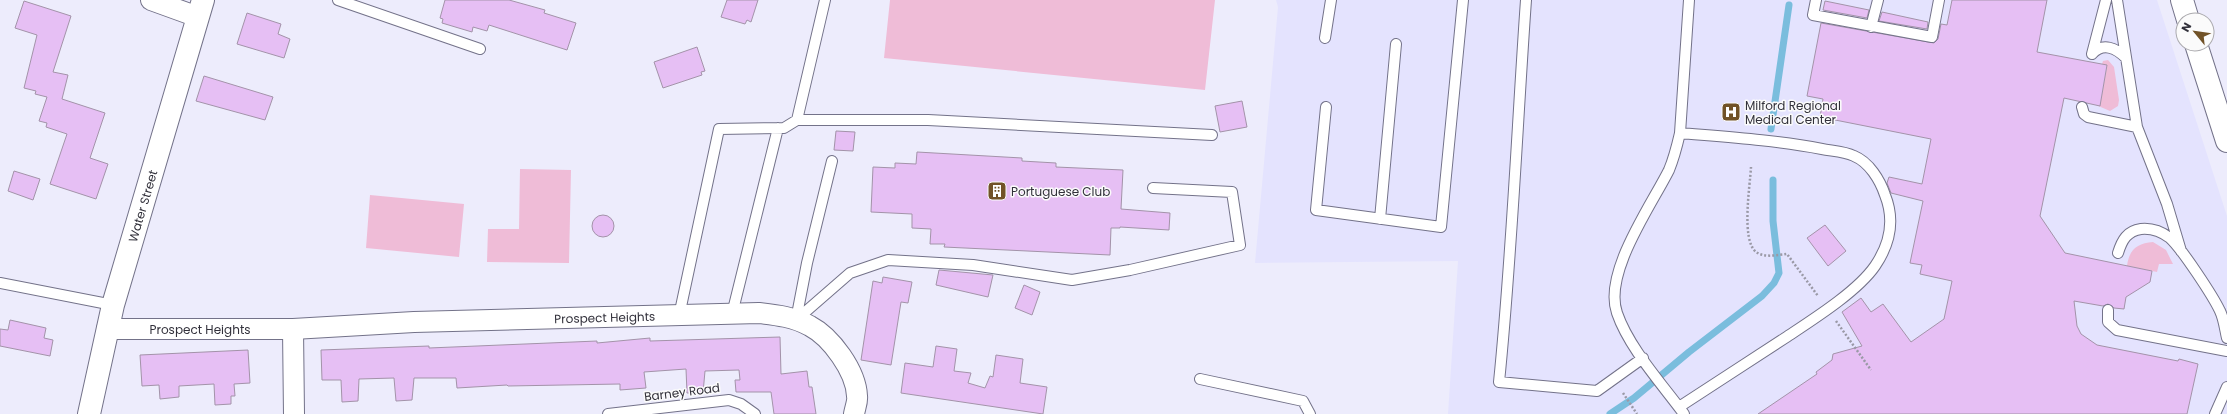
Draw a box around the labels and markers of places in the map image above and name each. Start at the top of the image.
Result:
place label: Milford Regional Medical Center [1745,97,1841,128]
hospital icon: Milford Regional Medical Center [1720,101,1742,123]
building icon: Portuguese Club [986,180,1008,202]
place label: Portuguese Club [1011,183,1110,200]

